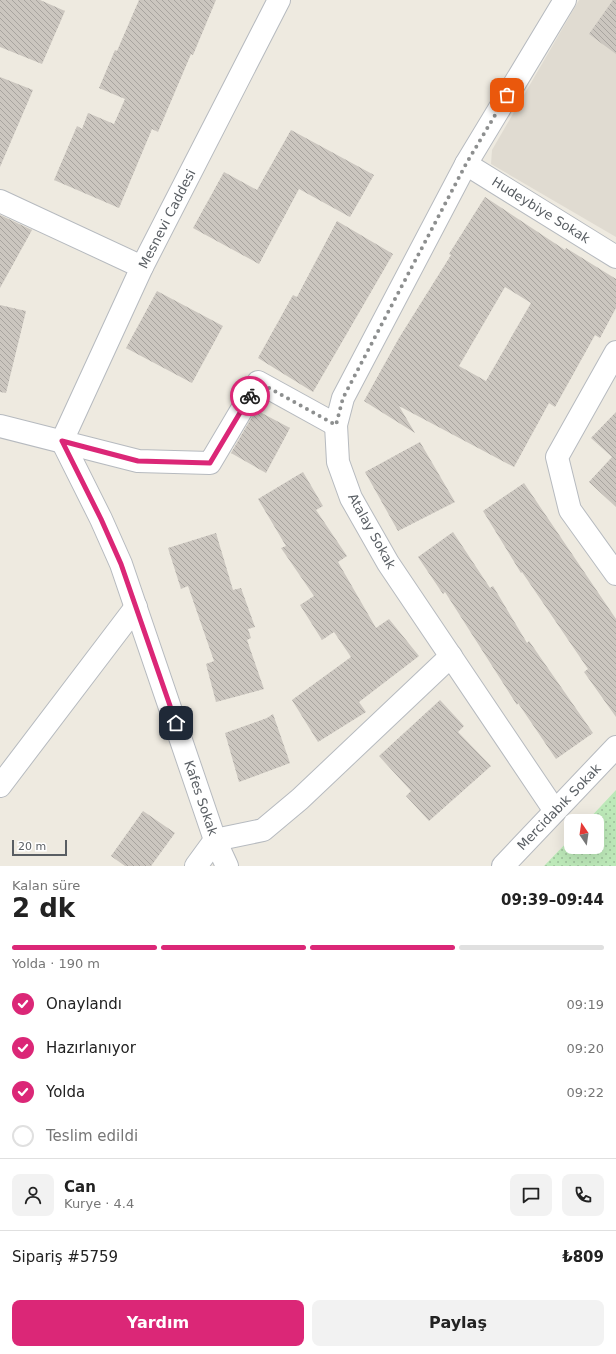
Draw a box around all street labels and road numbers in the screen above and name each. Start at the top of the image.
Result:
street label: Mesnevi Caddesi [135,167,199,271]
street label: Hudeybiye Sokak [489,174,593,246]
street label: Atalay Sokak [345,491,399,572]
street label: Kafes Sokak [181,758,221,838]
street label: Mercidabık Sokak [514,761,604,853]

